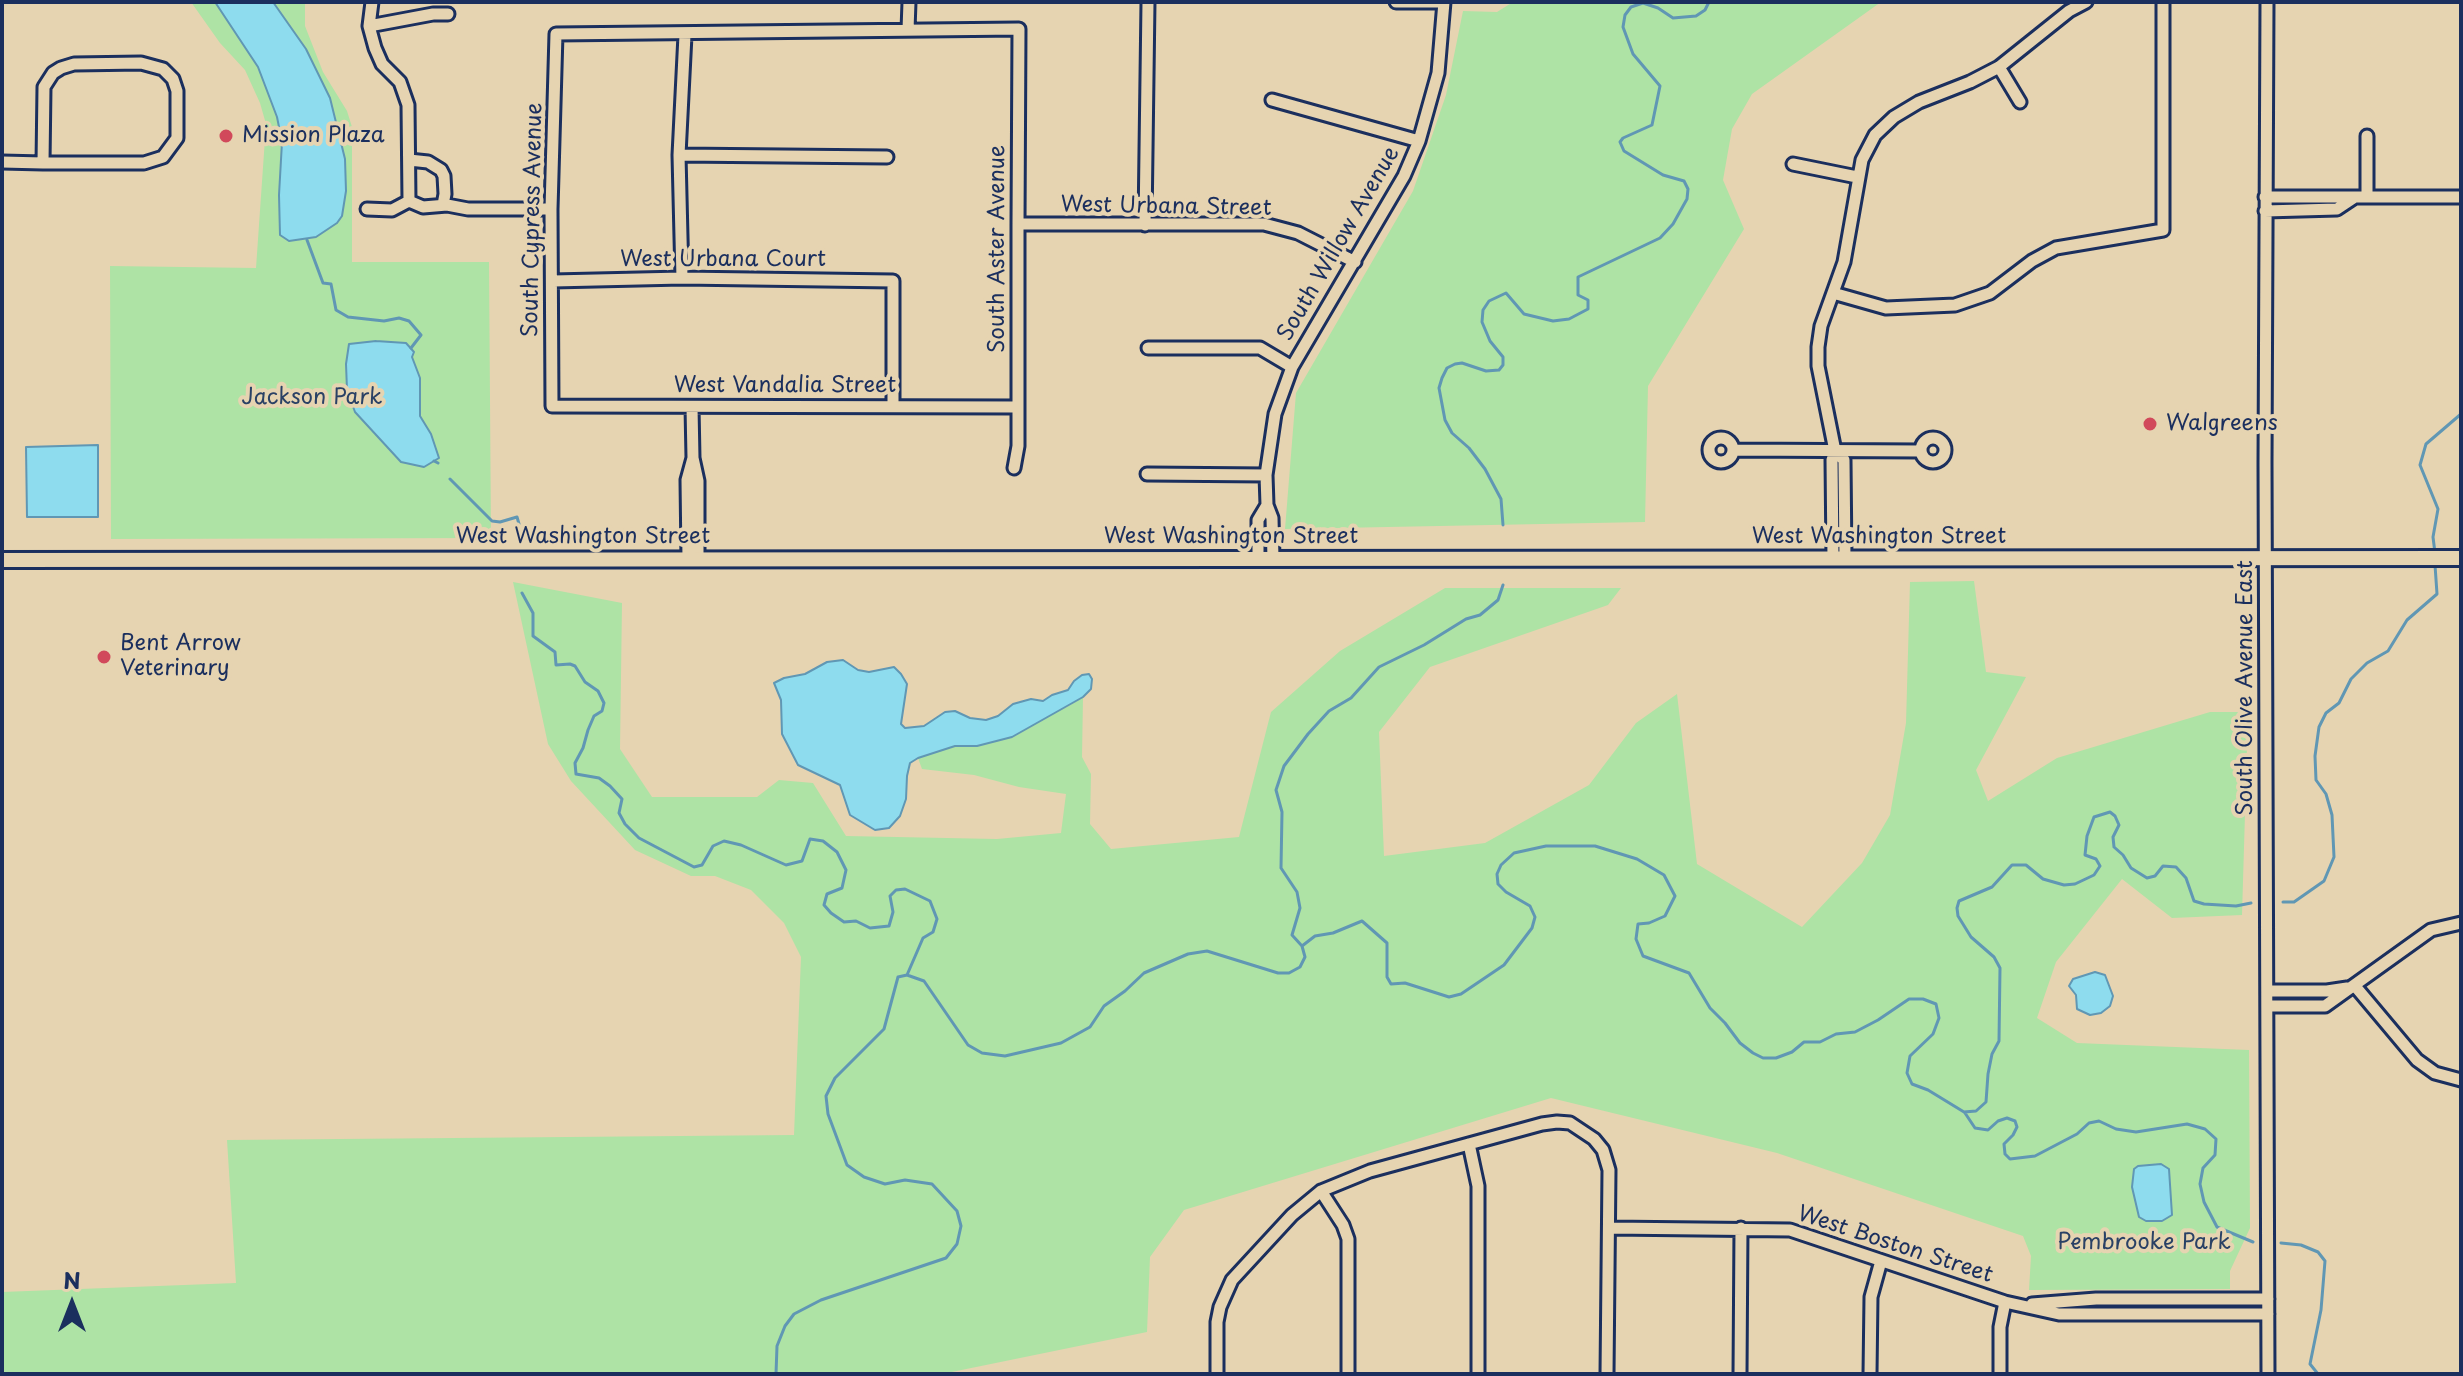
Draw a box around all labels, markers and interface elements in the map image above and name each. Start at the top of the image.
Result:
street label: South Cypress Avenue [518,103,548,337]
place label: Mission Plaza [242,123,384,149]
marker: Mission Plaza [217,127,235,145]
street label: South Willow Avenue [1273,142,1405,346]
street label: South Aster Avenue [985,145,1011,353]
street label: West Urbana Street [1060,192,1272,222]
street label: West Urbana Court [620,247,826,273]
street label: West Vandalia Street [674,373,896,399]
park label: Jackson Park [242,385,382,411]
place label: Walgreens [2166,411,2278,437]
marker: Walgreens [2141,415,2159,433]
street label: West Washington Street [456,524,710,550]
street label: West Washington Street [1104,524,1358,550]
street label: West Washington Street [1752,524,2006,550]
street label: South Olive Avenue East [2233,560,2259,816]
place label: Bent Arrow Veterinary [120,631,241,682]
marker: Bent Arrow Veterinary [95,648,113,666]
street label: West Boston Street [1794,1201,1996,1289]
park label: Pembrooke Park [2057,1230,2231,1256]
text: N [63,1263,81,1296]
north arrow [32,1264,112,1344]

